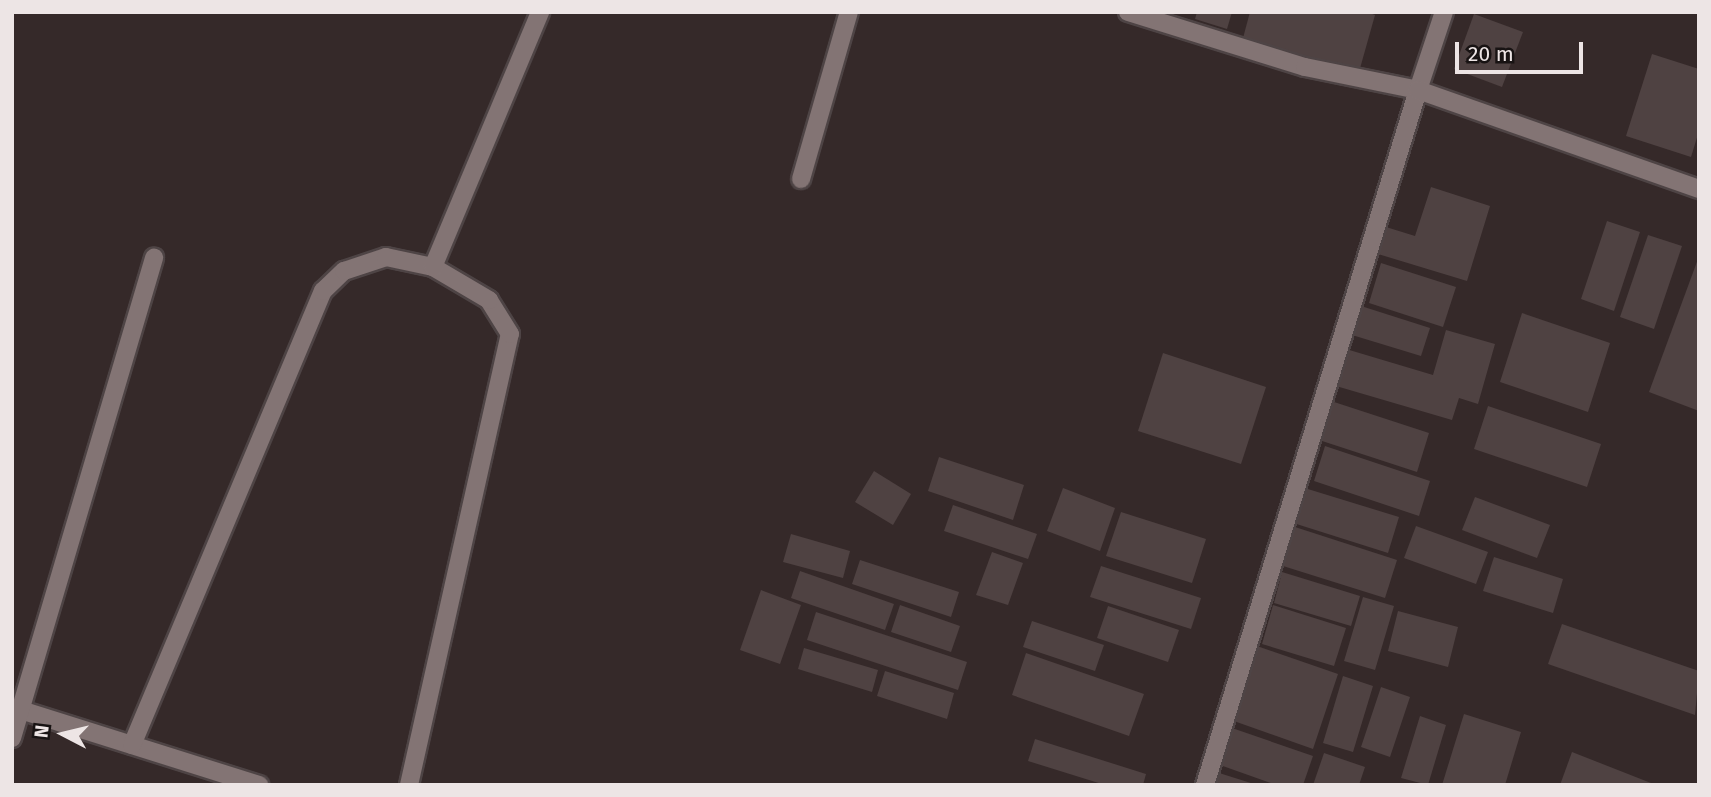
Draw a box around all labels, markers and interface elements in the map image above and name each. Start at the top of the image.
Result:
scale bar [1459,28,1587,72]
text: 20 m [1468,41,1514,67]
north arrow [28,699,98,769]
text: N [29,724,54,739]

